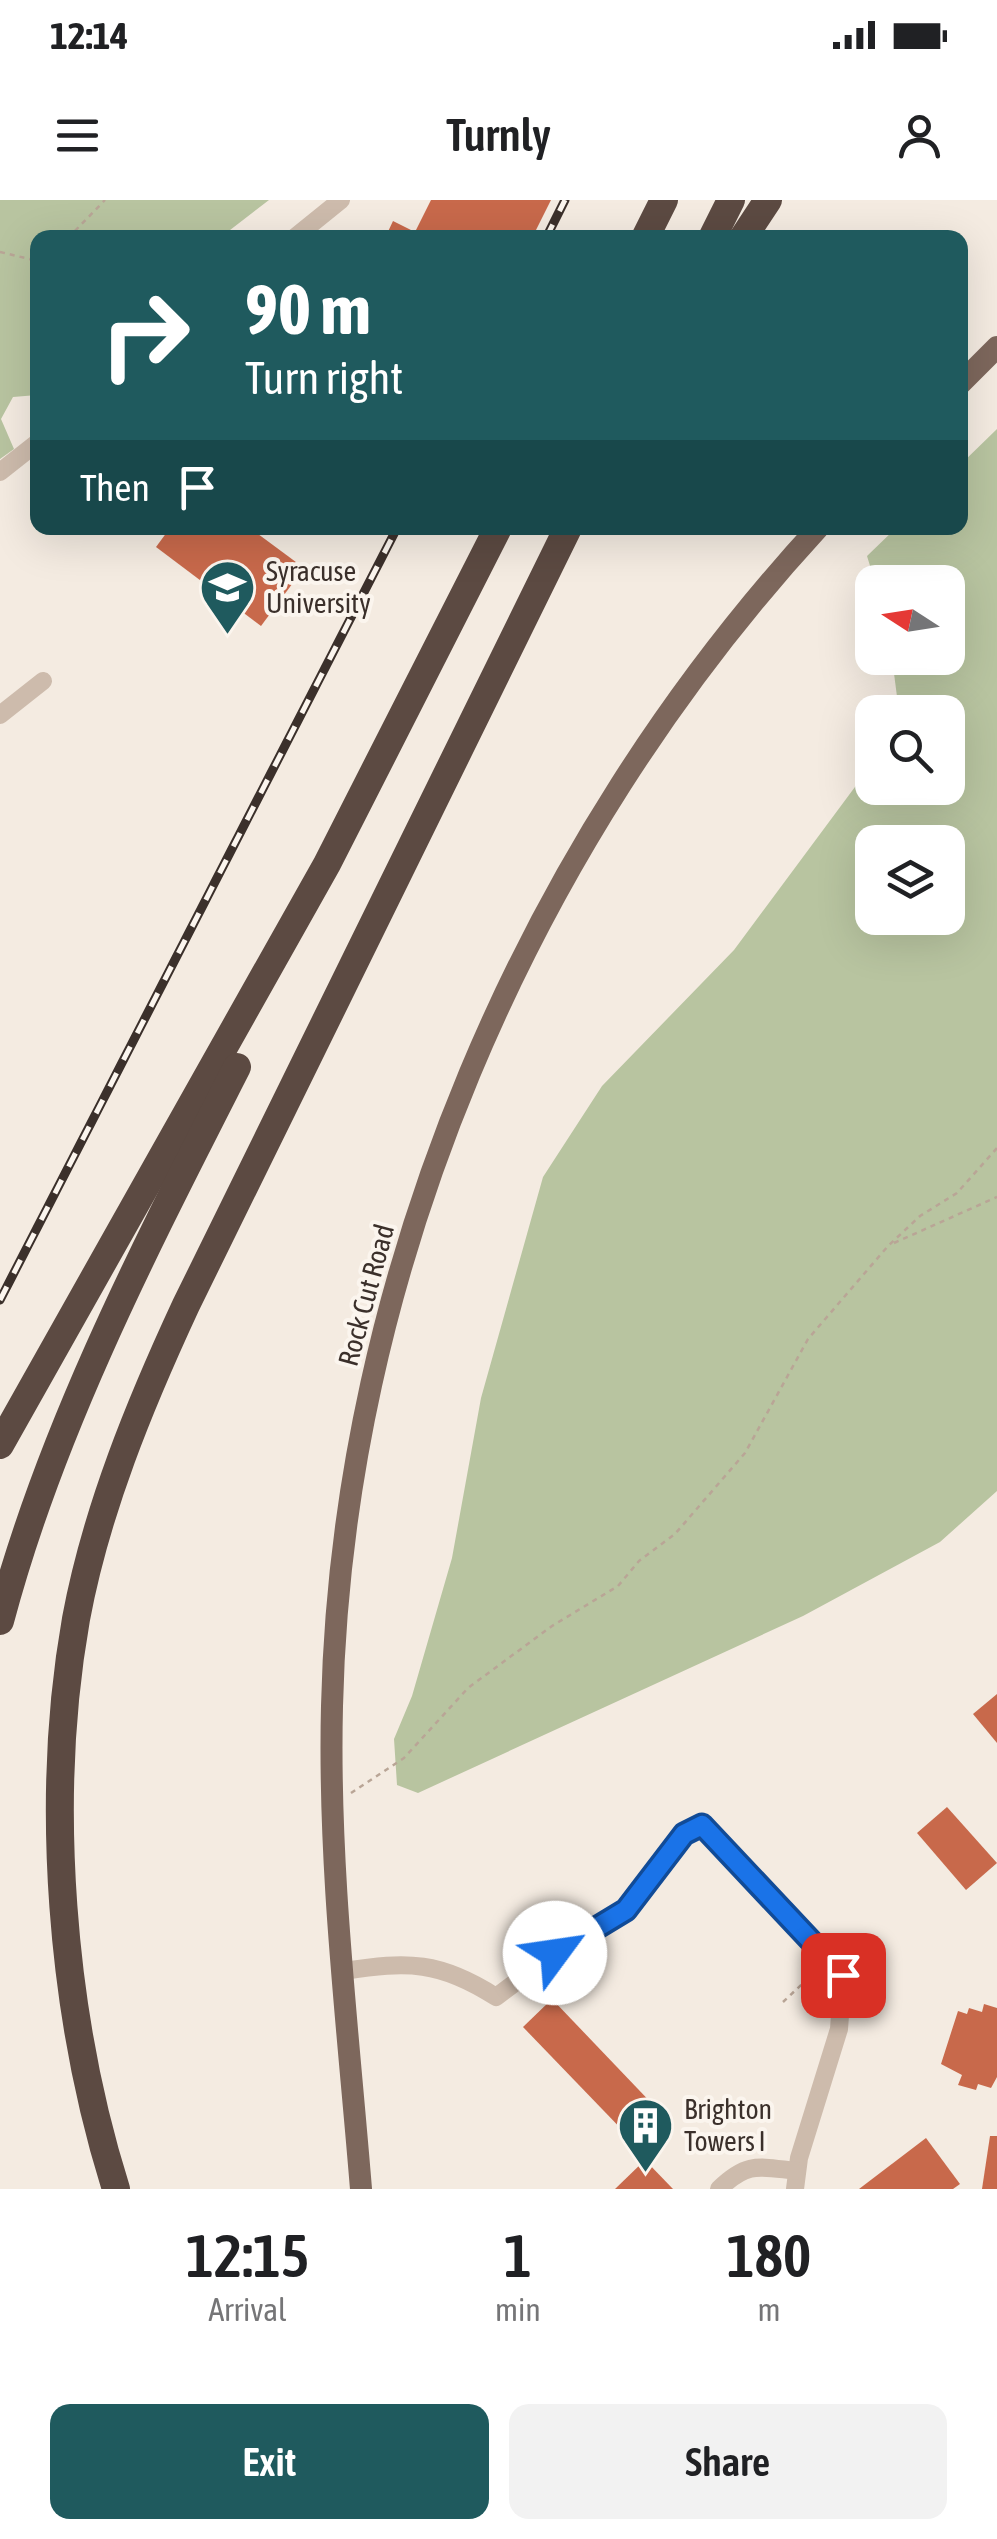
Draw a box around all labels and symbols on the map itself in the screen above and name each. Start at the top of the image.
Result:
place label: Syracuse University [266,555,371,619]
school or university icon: Syracuse University [197,557,257,636]
north arrow [855,565,965,675]
street label: Rock Cut Road [332,1221,400,1369]
position arrow [503,1901,607,2005]
pin [801,1933,886,2018]
place label: Brighton Towers I [684,2093,772,2157]
building icon: Brighton Towers I [615,2095,675,2174]

